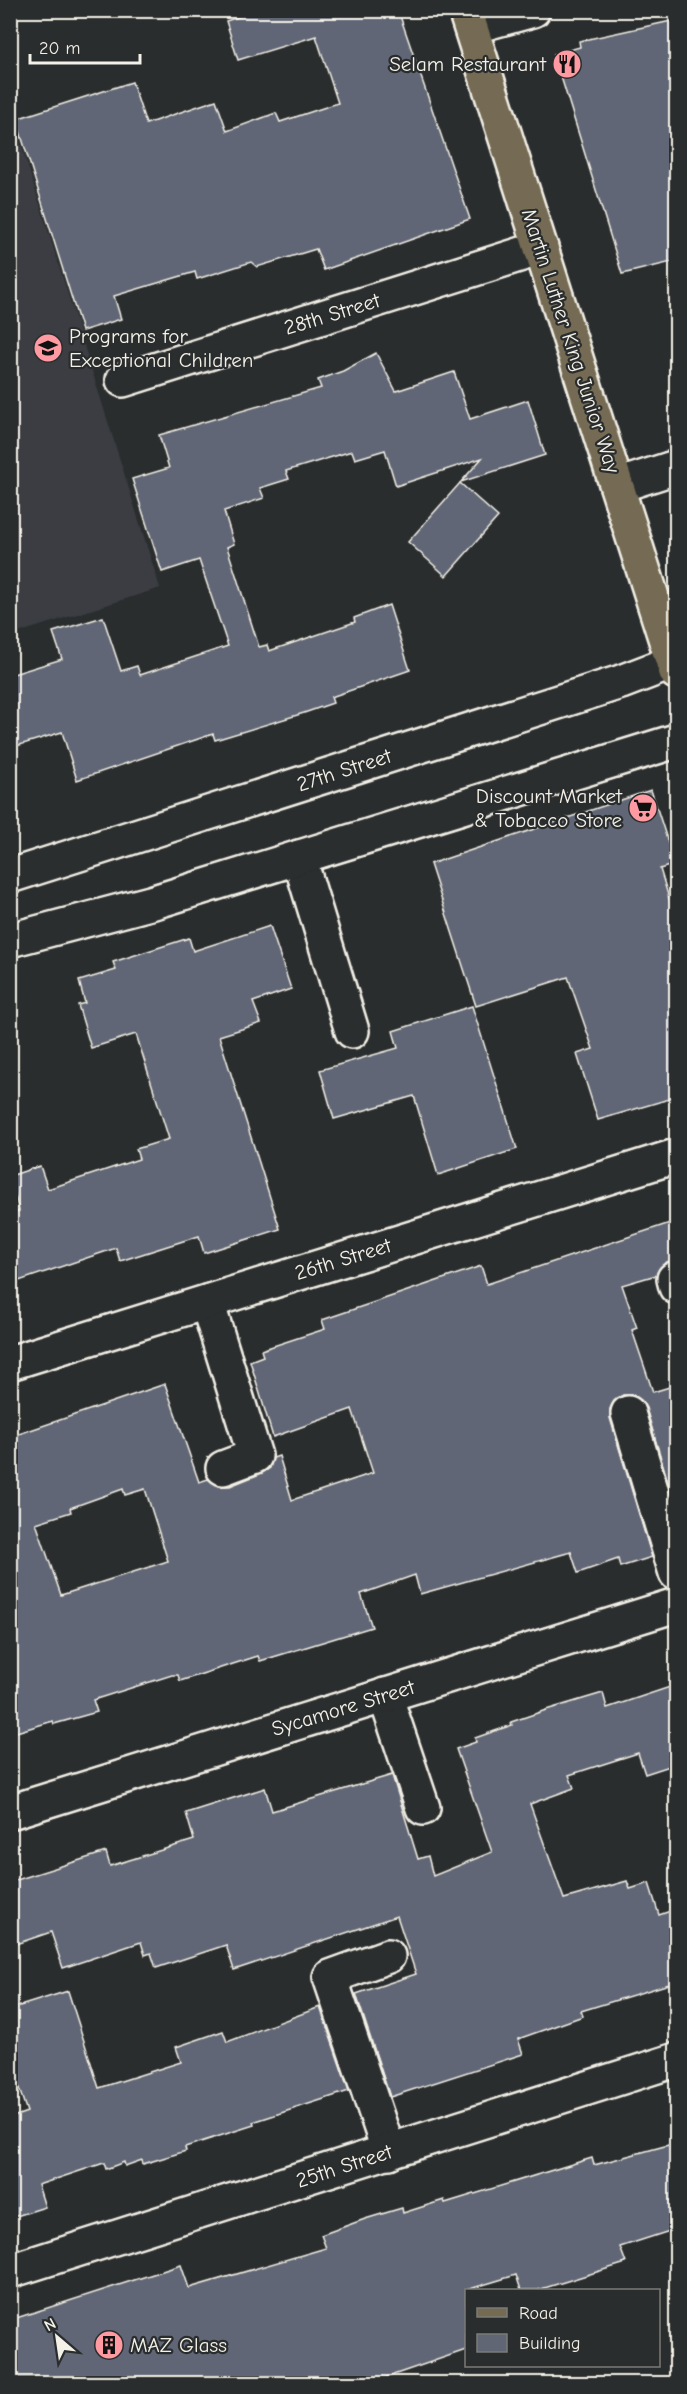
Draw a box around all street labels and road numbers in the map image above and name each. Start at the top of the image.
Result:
street label: Martin Luther King Junior Way [517,206,625,477]
street label: 28th Street [281,288,384,340]
street label: 27th Street [294,743,395,797]
street label: 26th Street [292,1233,395,1285]
street label: Sycamore Street [269,1675,418,1741]
street label: 25th Street [293,2139,396,2193]

